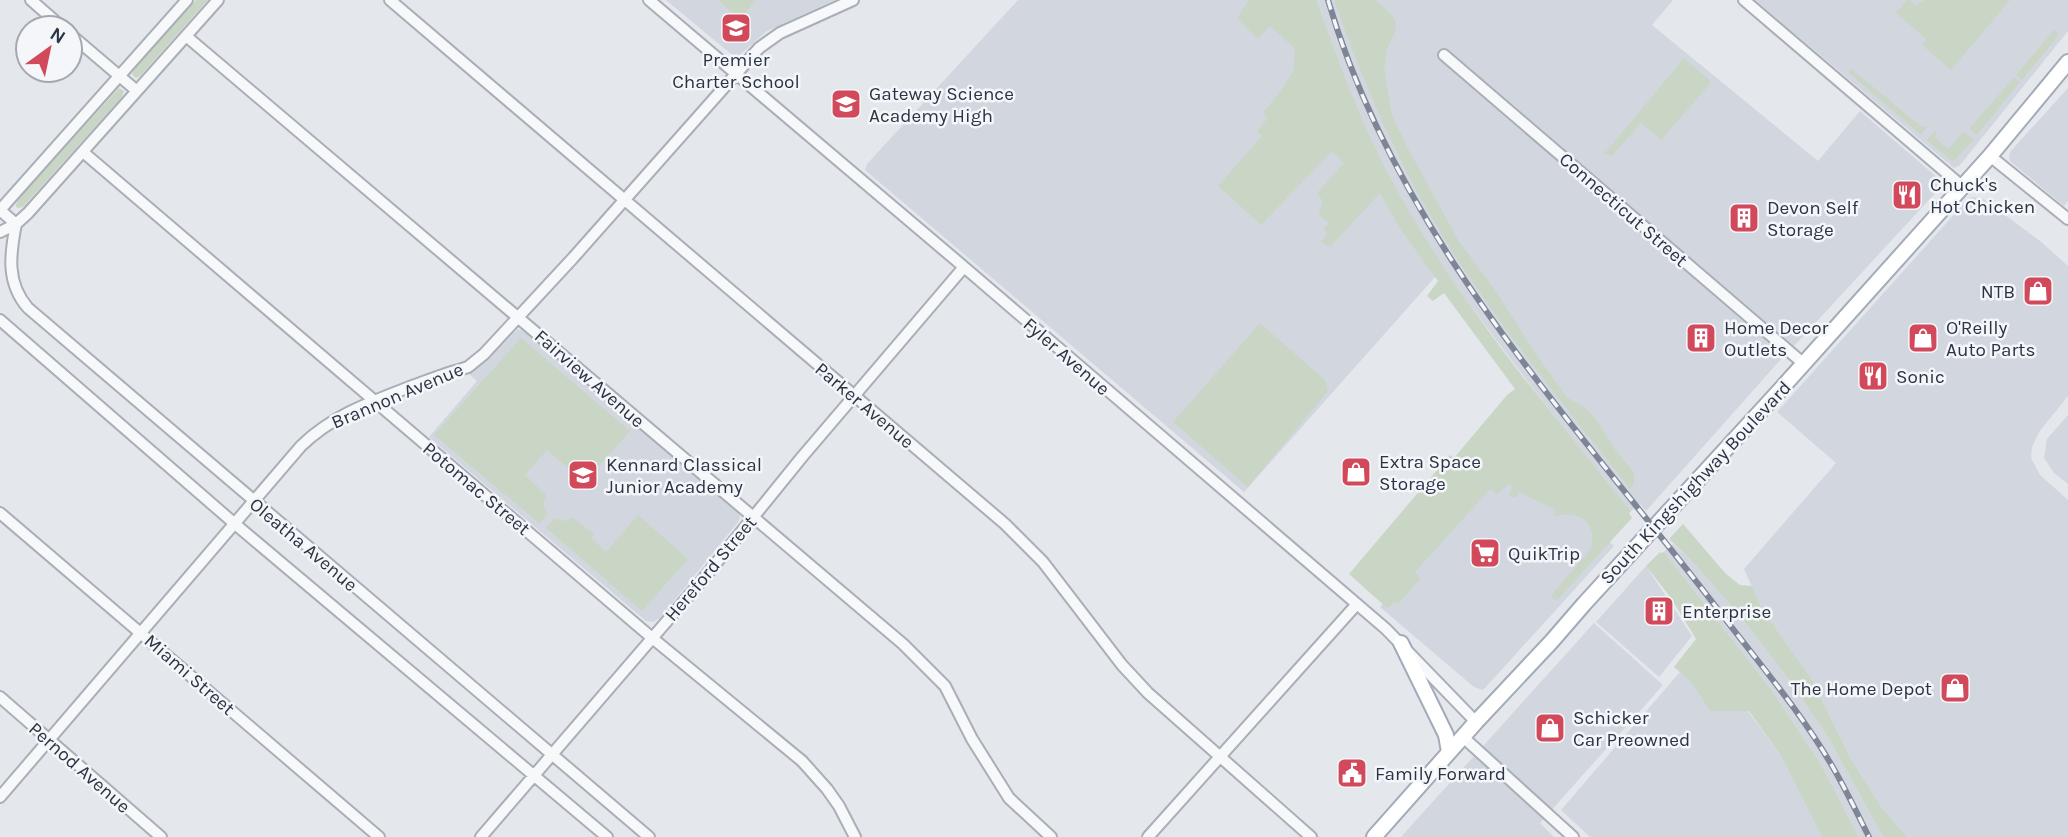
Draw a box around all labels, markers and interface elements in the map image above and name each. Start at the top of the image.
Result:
school or university icon: Premier Charter School [719,11,753,45]
north arrow [14,14,84,84]
text: N [46,23,69,49]
place label: Premier Charter School [672,49,800,93]
place label: Gateway Science Academy High [869,83,1014,127]
school or university icon: Gateway Science Academy High [829,87,863,121]
street label: Connecticut Street [1555,148,1692,271]
place label: Chuck's Hot Chicken [1930,174,2035,218]
restaurant icon: Chuck's Hot Chicken [1890,178,1924,212]
place label: Devon Self Storage [1767,197,1859,241]
building icon: Devon Self Storage [1727,201,1761,235]
shop icon: NTB [2021,274,2055,308]
place label: NTB [1981,281,2015,303]
street label: Fyler Avenue [1019,313,1114,400]
place label: Home Decor Outlets [1724,317,1829,361]
place label: O'Reilly Auto Parts [1946,317,2035,361]
building icon: Home Decor Outlets [1684,321,1718,355]
shop icon: O'Reilly Auto Parts [1906,321,1940,355]
street label: Fairview Avenue [530,325,649,432]
street label: Brannon Avenue [328,358,467,434]
street label: Parker Avenue [810,358,918,453]
restaurant icon: Sonic [1856,359,1890,393]
place label: Sonic [1896,366,1945,388]
street label: South Kingshighway Boulevard [1596,377,1796,589]
street label: Potomac Street [418,438,534,540]
place label: Extra Space Storage [1379,451,1481,495]
place label: Kennard Classical Junior Academy [606,454,762,498]
shop icon: Extra Space Storage [1339,455,1373,489]
school or university icon: Kennard Classical Junior Academy [566,458,600,492]
street label: Oleatha Avenue [245,493,362,596]
street label: Hereford Street [660,511,761,626]
supermarket icon: QuikTrip [1468,536,1502,570]
place label: QuikTrip [1508,543,1580,565]
building icon: Enterprise [1642,594,1676,628]
place label: Enterprise [1682,601,1771,623]
street label: Miami Street [140,630,239,720]
shop icon: The Home Depot [1938,671,1972,705]
place label: The Home Depot [1791,678,1932,700]
place label: Schicker Car Preowned [1573,707,1690,751]
shop icon: Schicker Car Preowned [1533,711,1567,745]
street label: Pernod Avenue [24,718,135,818]
public building icon: Family Forward [1335,756,1369,790]
place label: Family Forward [1375,763,1506,785]

